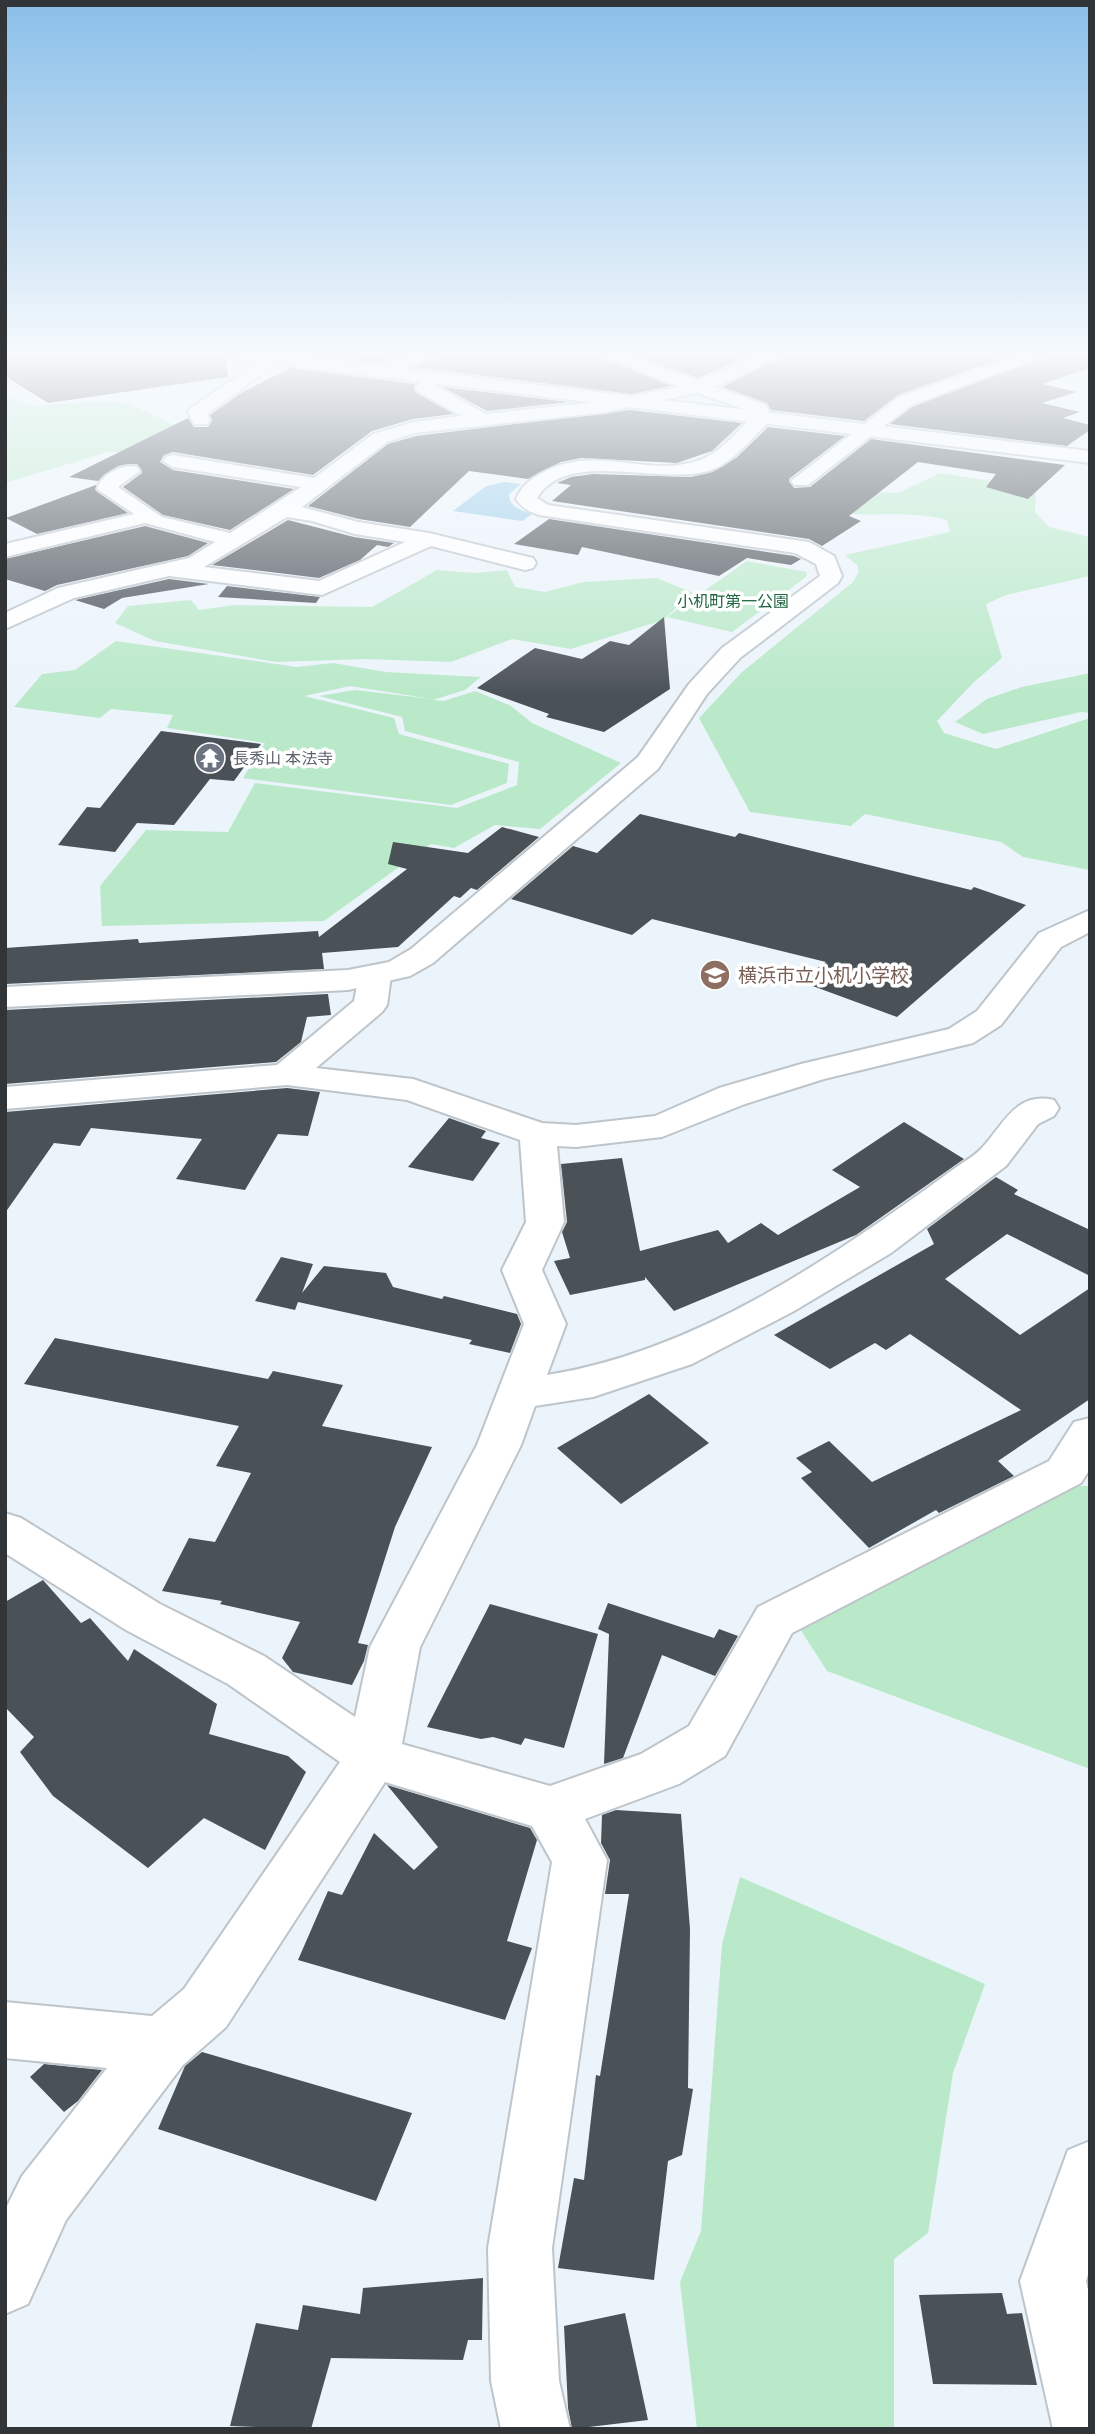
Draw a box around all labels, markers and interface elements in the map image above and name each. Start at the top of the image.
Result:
park label: 小机町第一公園 [677,591,789,611]
temple icon: 長秀山 本法寺 [193,741,227,775]
place label: 長秀山 本法寺 [233,748,333,768]
school or university icon: 横浜市立小机小学校 [698,958,732,992]
place label: 横浜市立小机小学校 [738,963,909,987]

